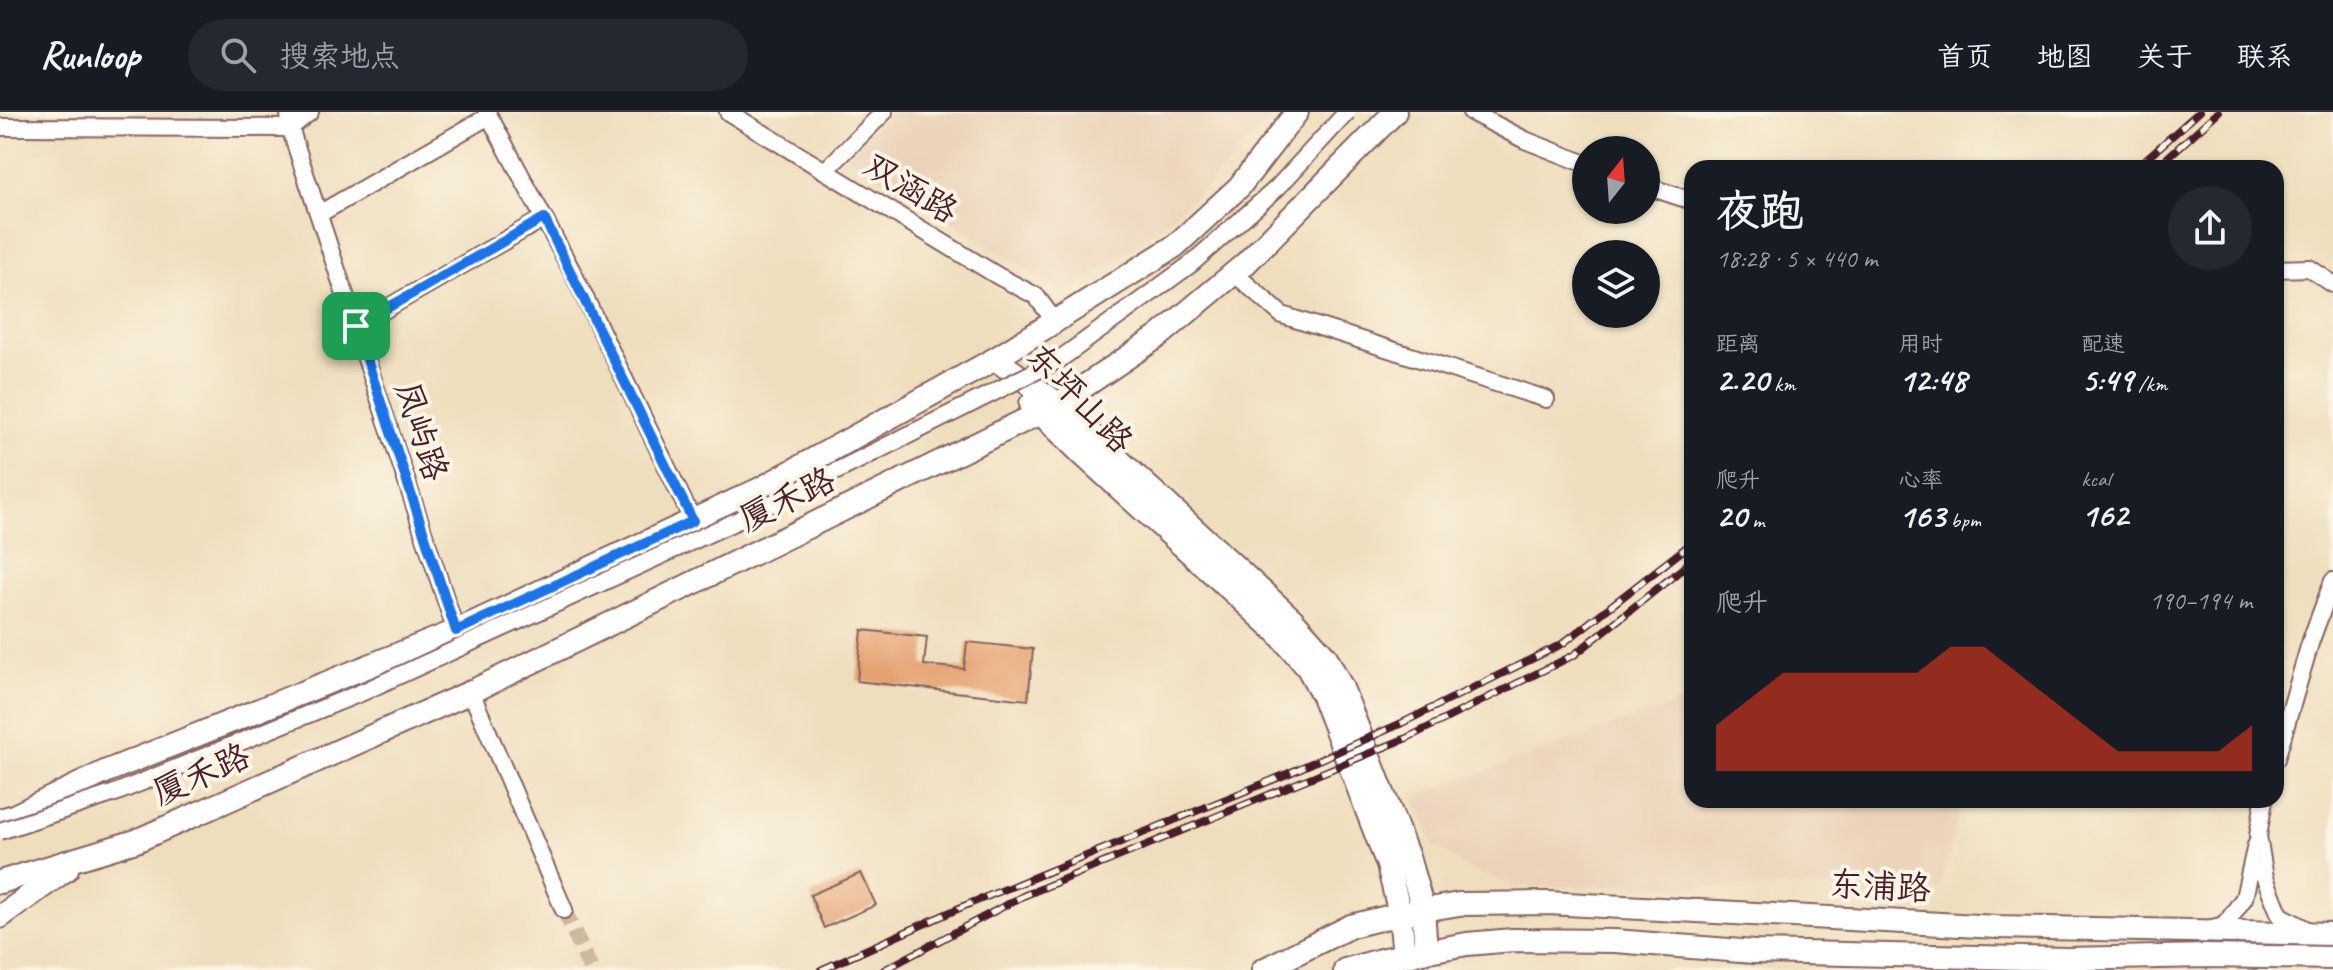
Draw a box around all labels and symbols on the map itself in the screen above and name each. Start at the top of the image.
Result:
north arrow [1572,136,1660,224]
street label: 双涵路 [856,143,966,233]
pin [322,292,390,360]
street label: 东坪山路 [1017,334,1143,462]
street label: 凤屿路 [386,376,458,486]
street label: 厦禾路 [732,457,842,541]
street label: 厦禾路 [146,734,256,814]
street label: 东浦路 [1828,862,1932,910]

